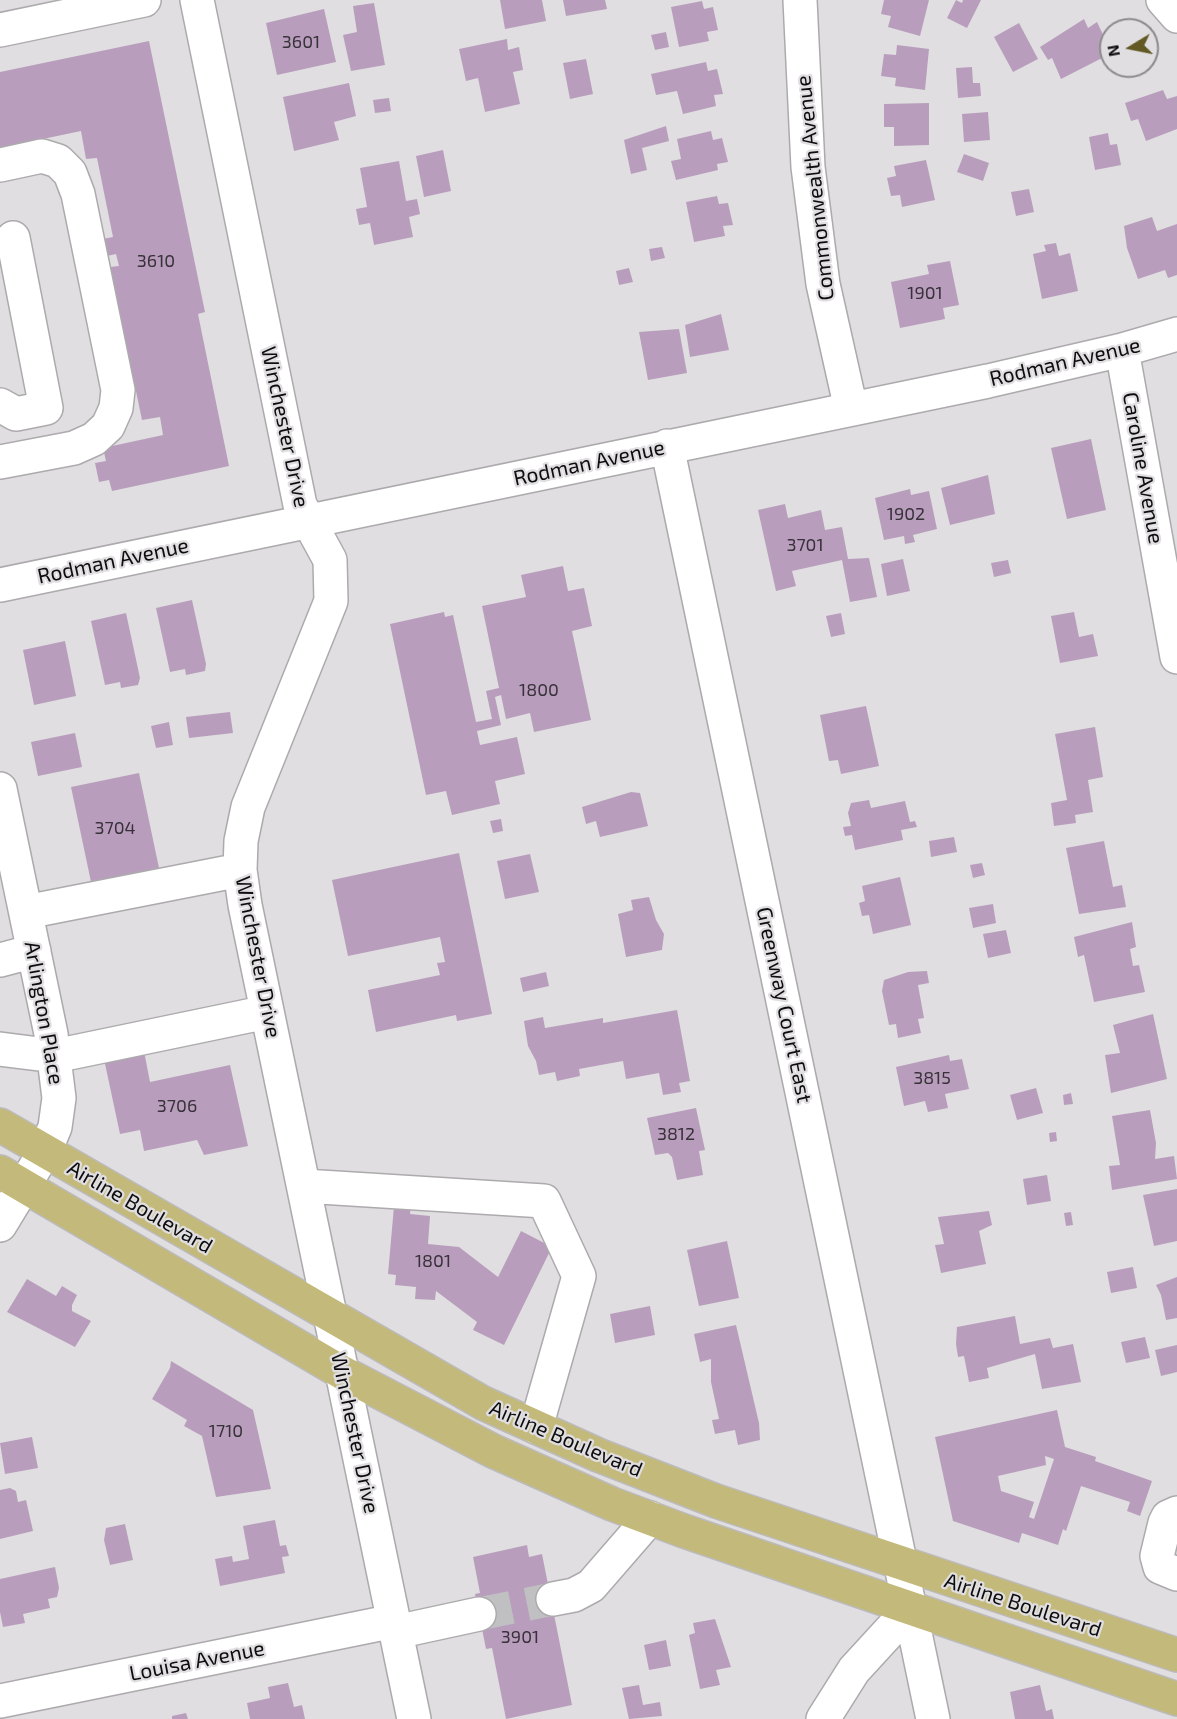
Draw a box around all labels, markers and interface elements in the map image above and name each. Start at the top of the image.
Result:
north arrow [1099,18,1159,78]
house number: 3601 [282,31,320,53]
text: N [1102,44,1123,58]
street label: Commonwealth Avenue [791,74,839,302]
house number: 3610 [137,250,175,272]
house number: 1901 [907,282,943,304]
street label: Rodman Avenue [987,332,1143,392]
street label: Winchester Drive [256,344,314,510]
street label: Caroline Avenue [1117,390,1169,546]
street label: Rodman Avenue [511,435,667,491]
house number: 1902 [887,503,925,525]
street label: Rodman Avenue [35,533,191,589]
house number: 3701 [786,534,824,556]
house number: 1800 [519,679,559,701]
house number: 3704 [94,817,136,839]
street label: Winchester Drive [230,874,286,1040]
street label: Greenway Court East [751,905,817,1105]
street label: Arlington Place [19,939,69,1087]
house number: 3815 [913,1067,951,1089]
house number: 3706 [157,1095,197,1117]
house number: 3812 [657,1123,695,1145]
street label: Airline Boulevard [63,1155,217,1259]
house number: 1801 [415,1250,451,1272]
street label: Winchester Drive [326,1350,384,1516]
street label: Airline Boulevard [486,1395,646,1483]
house number: 1710 [209,1420,243,1442]
street label: Airline Boulevard [941,1568,1105,1642]
house number: 3901 [501,1626,539,1648]
street label: Louisa Avenue [127,1636,267,1686]

